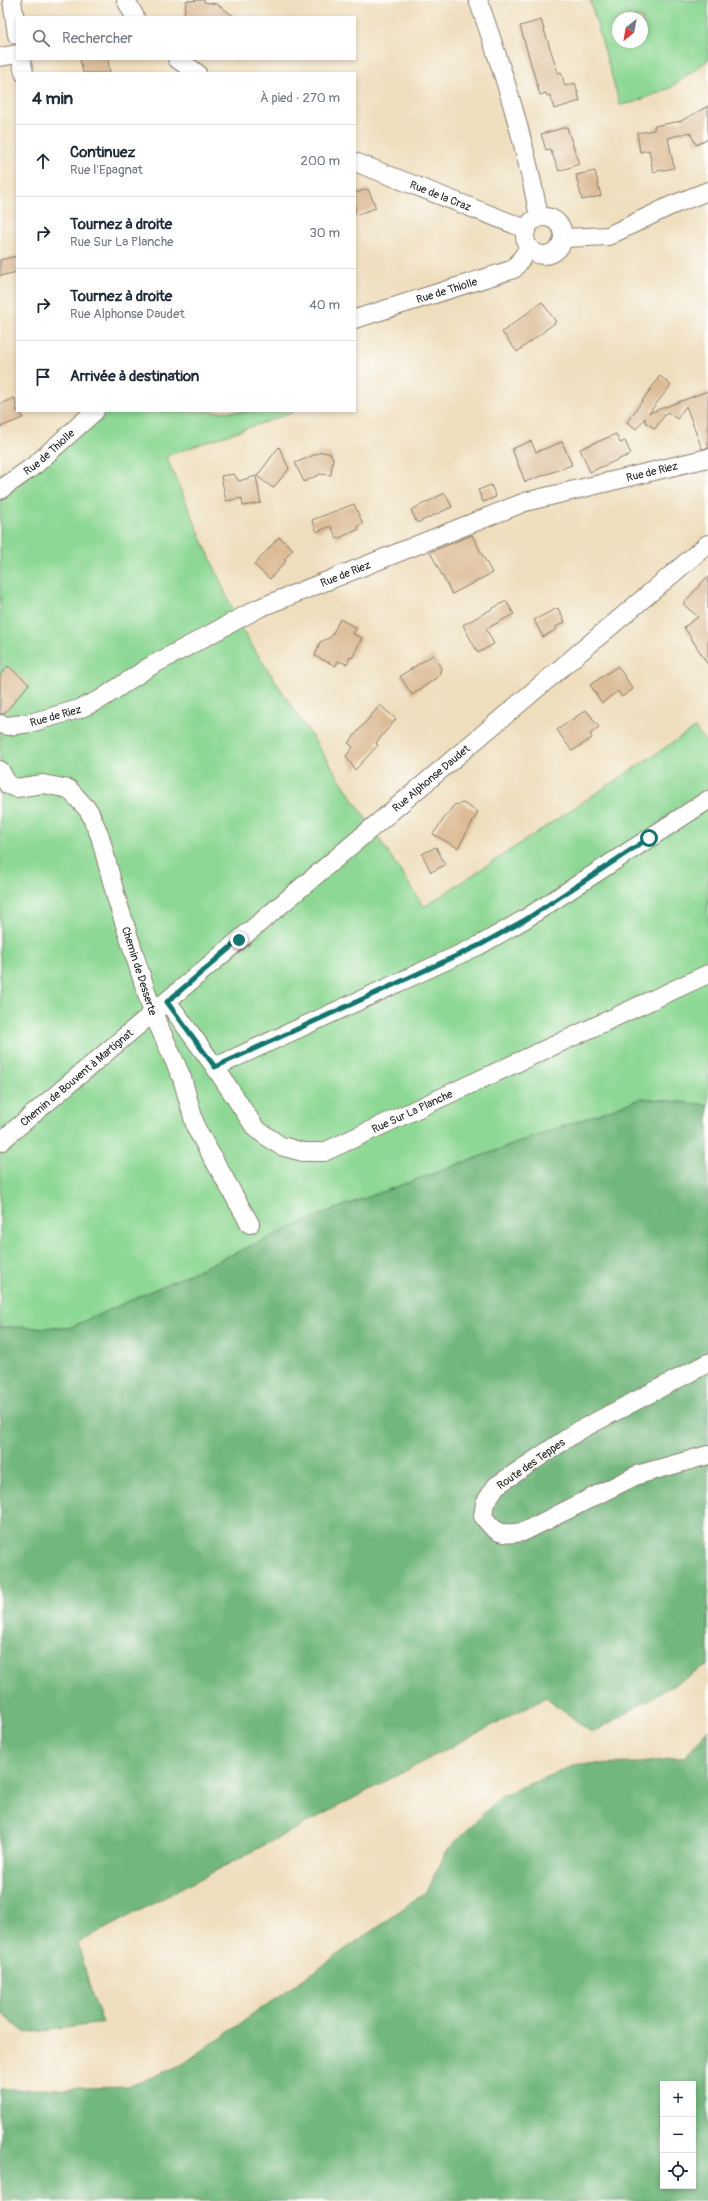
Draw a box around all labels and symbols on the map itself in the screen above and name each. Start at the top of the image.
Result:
north arrow [612,12,648,48]
street label: Rue de la Craz [408,178,473,214]
street label: Rue de Thiolle [415,274,479,306]
street label: Rue de Thiolle [21,426,77,478]
street label: Rue de Riez [625,459,679,484]
street label: Rue de Riez [318,558,372,589]
street label: Rue de Riez [28,702,83,729]
street label: Rue Alphonse Daudet [390,741,473,814]
route start [640,829,658,847]
street label: Chemin de Desserte [119,925,160,1017]
route end [230,931,248,949]
street label: Chemin de Bouvent à Martignat [17,1026,136,1129]
street label: Rue Sur La Planche [370,1087,455,1136]
street label: Route des Teppes [495,1436,568,1492]

